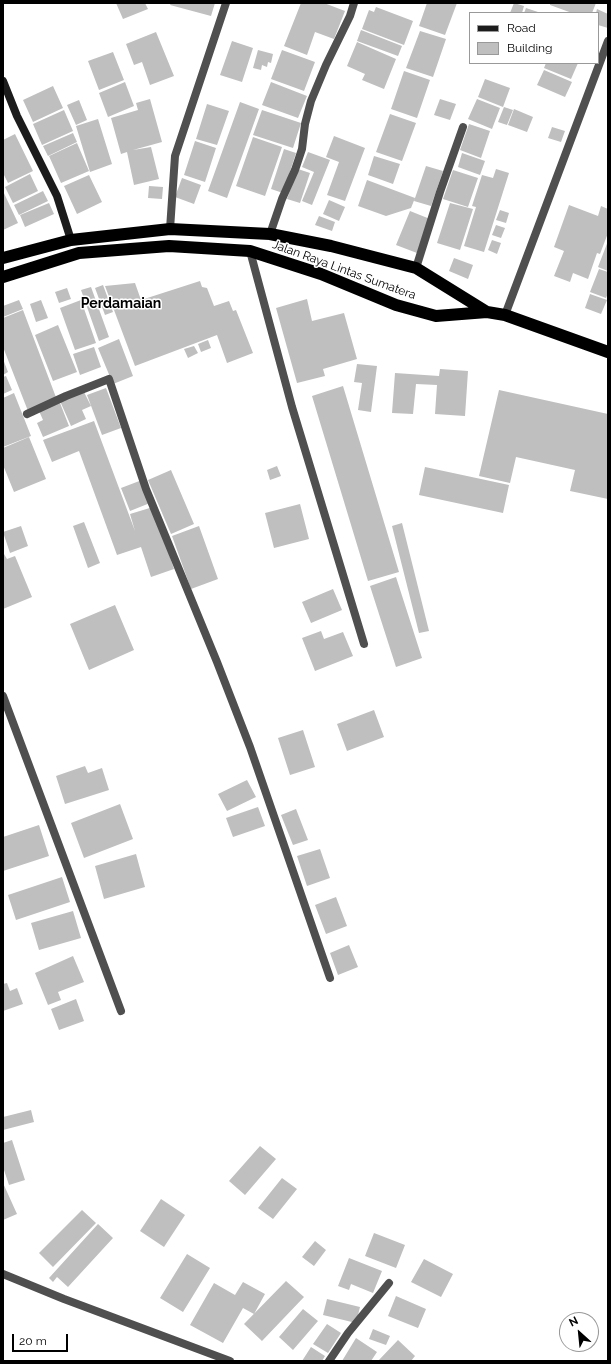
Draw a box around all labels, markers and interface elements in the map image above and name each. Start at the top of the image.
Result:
legend [469,12,599,64]
text: Road [507,21,536,35]
text: Building [507,41,553,55]
street label: Jalan Raya Lintas Sumatera [270,237,418,303]
district label: Perdamaian [81,296,161,312]
north arrow [559,1312,599,1352]
text: N [567,1314,580,1329]
scale bar [14,1326,70,1352]
text: 20 m [19,1334,47,1348]

